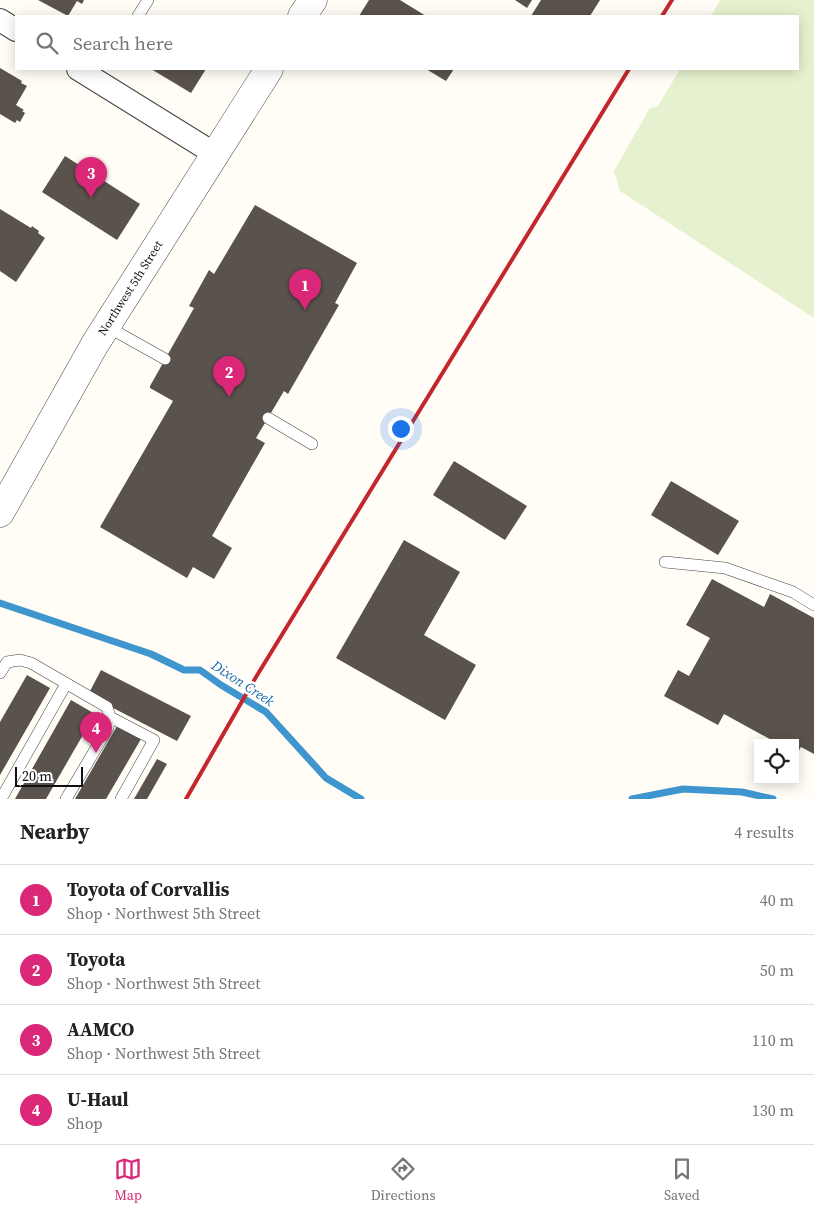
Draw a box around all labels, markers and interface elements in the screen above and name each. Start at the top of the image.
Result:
search box [15,15,799,70]
icon: search [33,29,61,57]
text: Search here [73,30,173,56]
pin: 3 [75,157,107,198]
street label: Northwest 5th Street [94,238,166,339]
pin: 1 [289,269,321,310]
pin: 2 [213,356,245,397]
your location [388,416,414,442]
water label: Dixon Creek [207,655,278,711]
pin: 4 [80,712,112,753]
map controls [754,739,799,784]
button: locate [754,739,799,784]
scale bar [15,764,82,787]
text: 20 m [22,766,52,786]
text: Nearby [20,817,90,846]
text: 4 results [734,821,794,843]
text: Toyota of Corvallis [67,876,229,902]
text: 1 [32,889,40,911]
text: 40 m [760,889,794,911]
text: Shop · Northwest 5th Street [67,902,260,924]
text: Toyota [67,946,125,972]
text: 2 [32,959,40,981]
text: 50 m [760,959,794,981]
text: Shop · Northwest 5th Street [67,972,260,994]
text: AAMCO [67,1016,134,1042]
text: 3 [32,1029,40,1051]
text: 110 m [752,1029,794,1051]
text: Shop · Northwest 5th Street [67,1042,260,1064]
text: U-Haul [67,1086,129,1112]
text: 4 [32,1099,40,1121]
text: 130 m [752,1099,794,1121]
text: Shop [67,1112,103,1134]
tab: Map [114,1155,142,1205]
tab: Directions [371,1155,435,1205]
tab: Saved [664,1155,700,1205]

